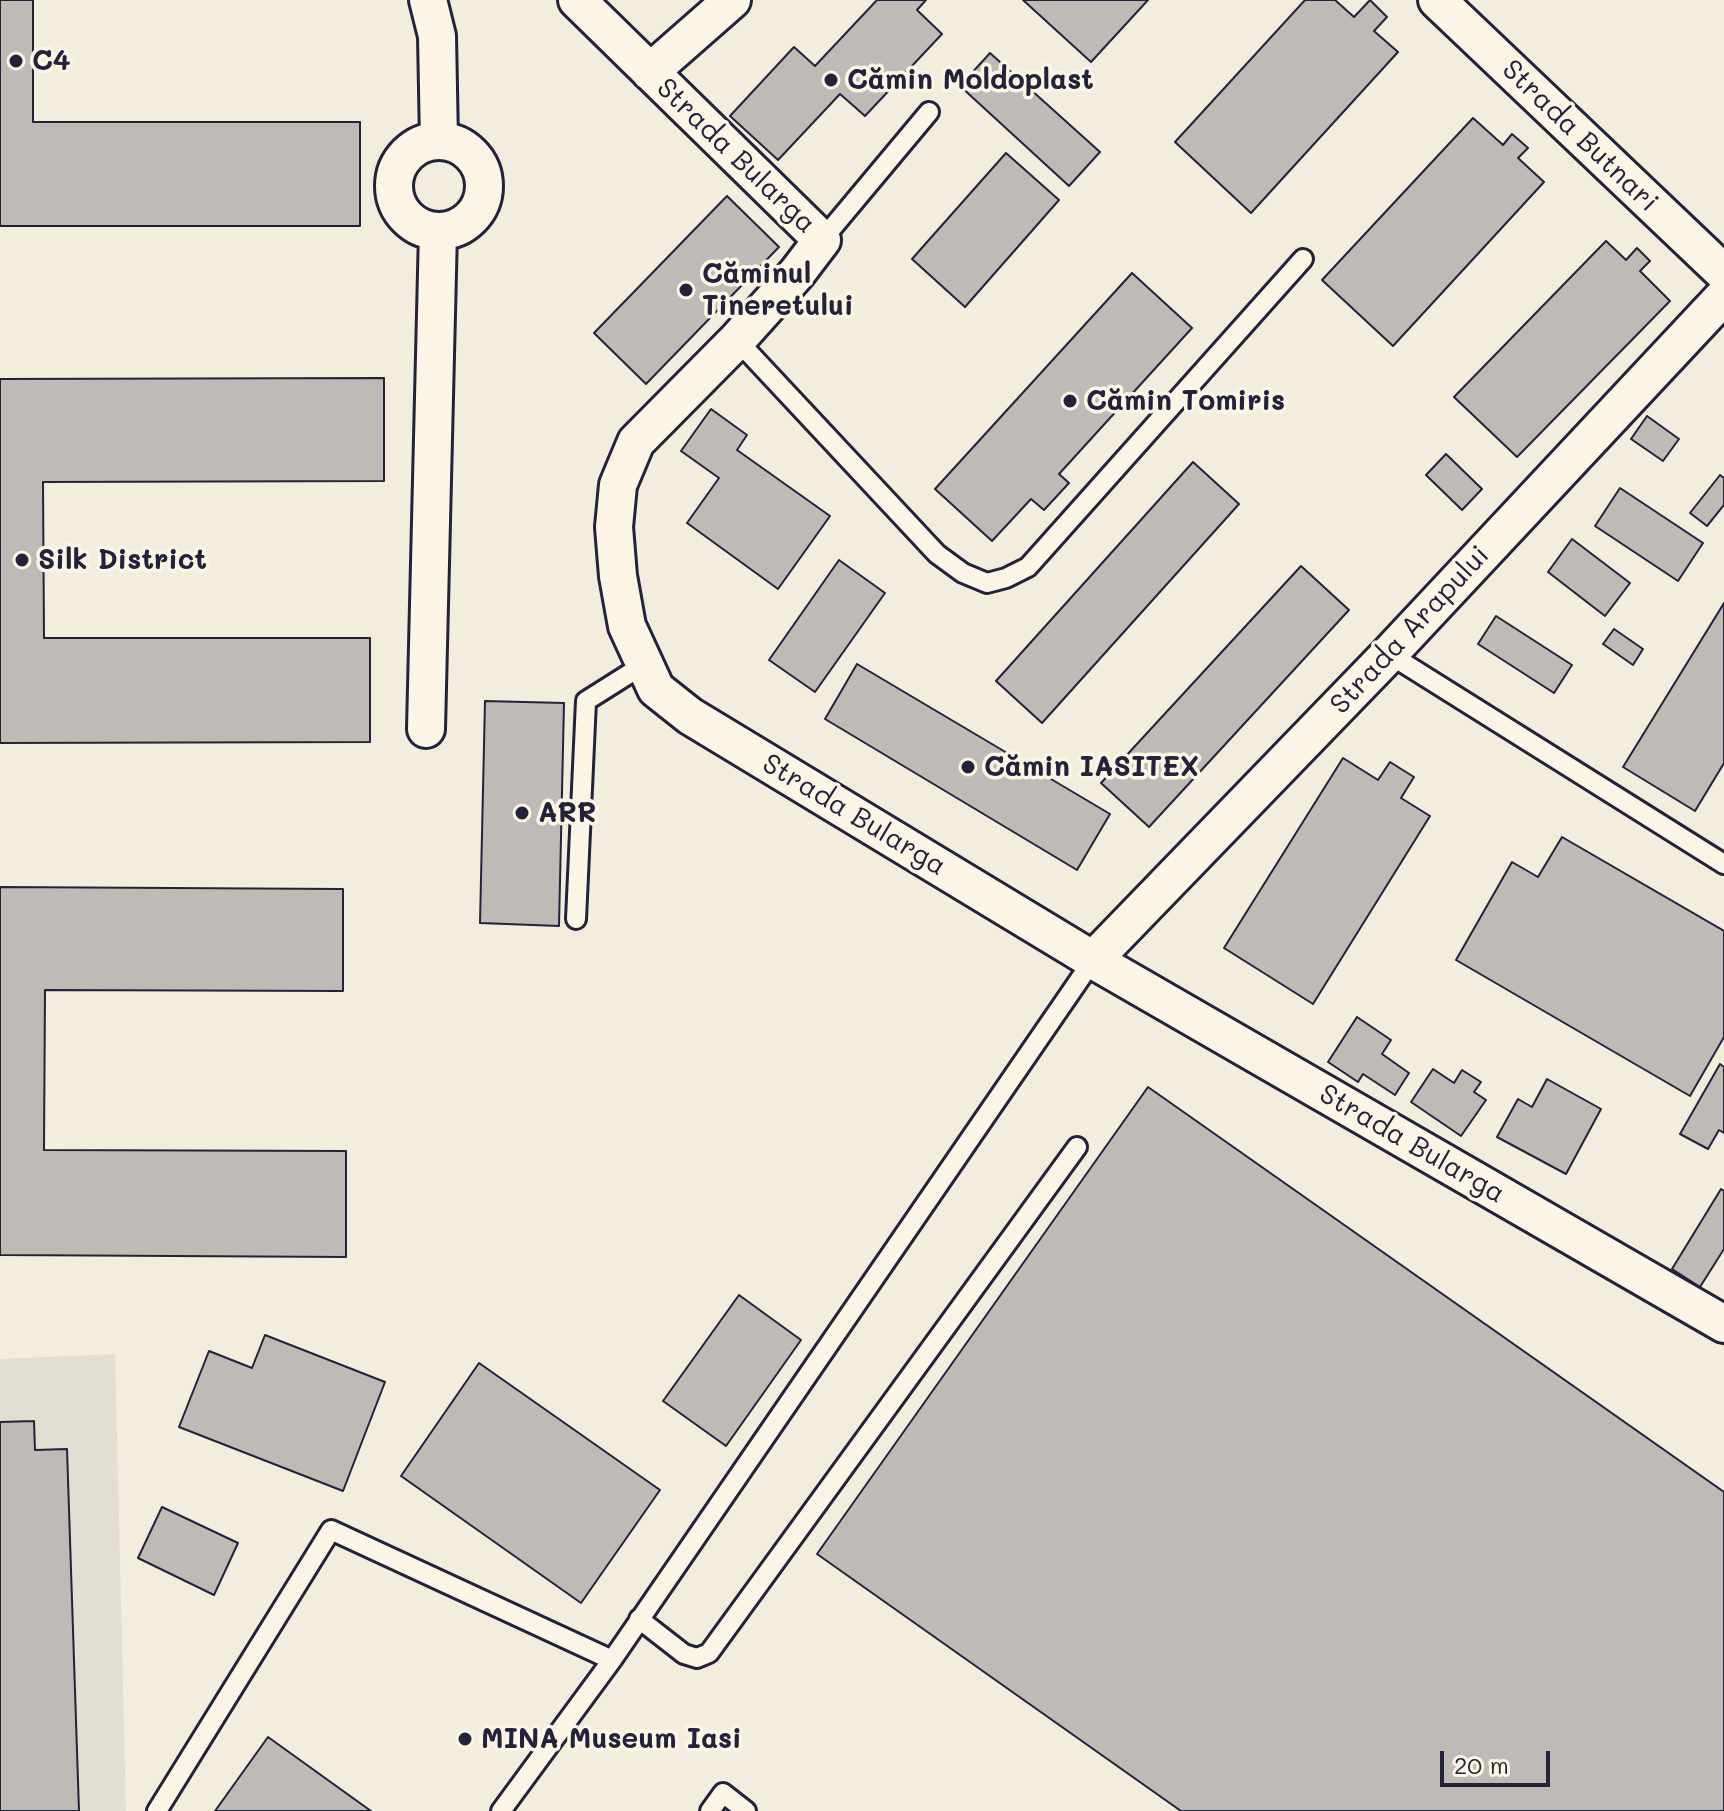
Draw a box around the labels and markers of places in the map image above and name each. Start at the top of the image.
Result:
place label: C4 [32,44,71,78]
marker: C4 [7,52,25,70]
place label: Cămin Moldoplast [847,63,1094,97]
marker: Cămin Moldoplast [822,71,840,89]
place label: Căminul Tineretului [702,257,854,323]
marker: Căminul Tineretului [677,281,695,299]
place label: Cămin Tomiris [1086,384,1285,418]
marker: Cămin Tomiris [1061,392,1079,410]
place label: Silk District [38,543,207,577]
marker: Silk District [13,551,31,569]
place label: Cămin IASITEX [984,750,1199,784]
marker: Cămin IASITEX [959,758,977,776]
place label: ARR [538,796,596,830]
marker: ARR [513,804,531,822]
place label: MINA Museum Iasi [481,1722,742,1756]
marker: MINA Museum Iasi [456,1730,474,1748]

